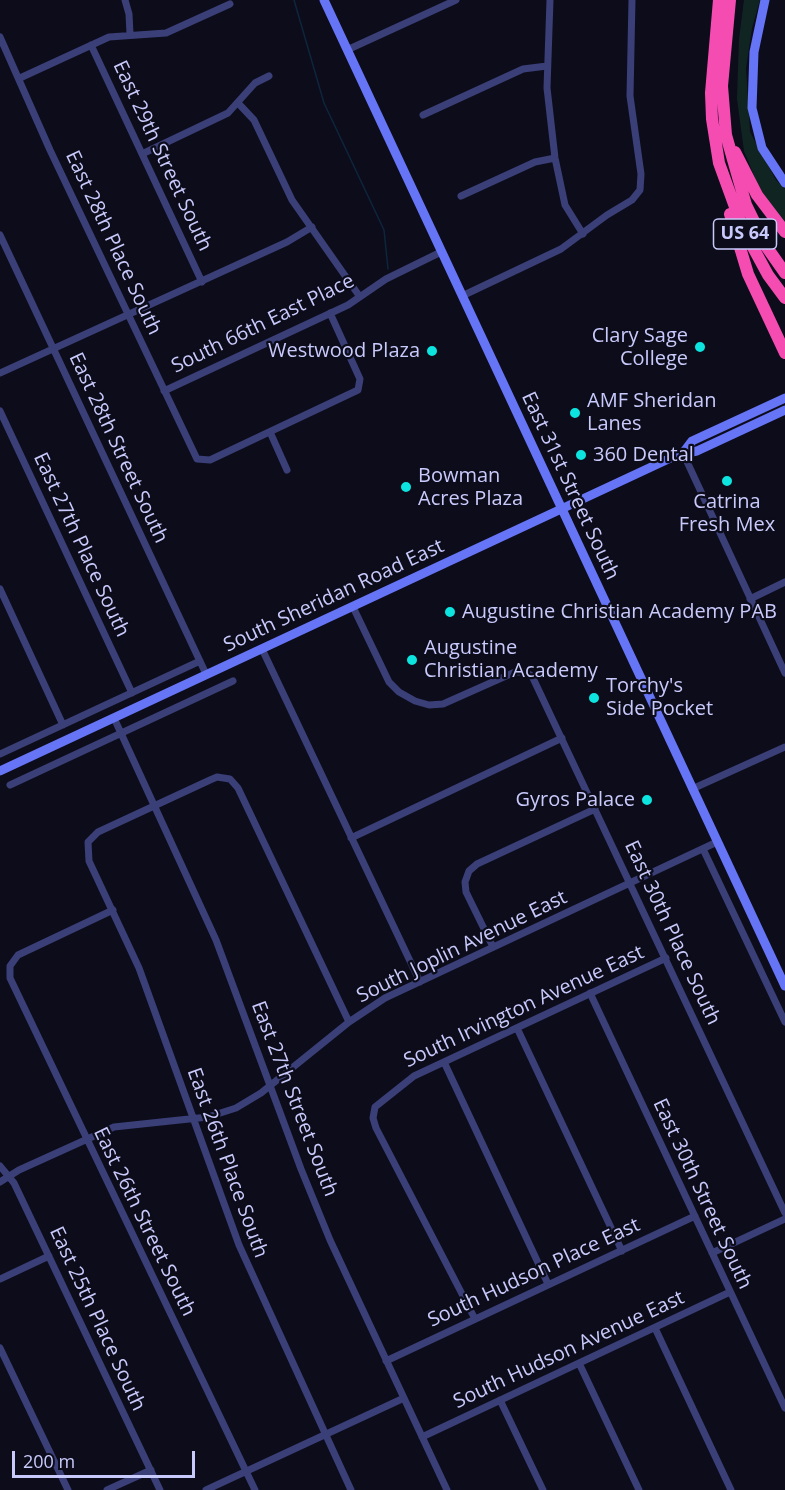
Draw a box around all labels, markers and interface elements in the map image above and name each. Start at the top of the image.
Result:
street label: East 29th Street South [107,57,217,255]
street label: East 28th Place South [60,147,166,339]
road number: US 64 [714,219,777,249]
street label: South 66th East Place [168,269,358,379]
place label: Clary Sage College [592,324,688,371]
place label: Westwood Plaza [268,339,420,363]
marker: Clary Sage College [693,340,707,354]
marker: Westwood Plaza [425,344,439,358]
street label: East 28th Street South [63,349,173,547]
street label: East 31st Street South [516,388,624,584]
place label: AMF Sheridan Lanes [587,389,716,436]
marker: AMF Sheridan Lanes [568,406,582,420]
place label: 360 Dental [593,443,694,467]
marker: 360 Dental [574,448,588,462]
street label: East 27th Place South [28,449,134,641]
place label: Bowman Acres Plaza [418,464,523,511]
marker: Catrina Fresh Mex [720,474,734,488]
marker: Bowman Acres Plaza [399,480,413,494]
place label: Catrina Fresh Mex [679,490,775,537]
street label: South Sheridan Road East [220,534,448,658]
place label: Augustine Christian Academy PAB [462,600,777,624]
marker: Augustine Christian Academy PAB [443,605,457,619]
place label: Augustine Christian Academy [424,636,598,683]
marker: Augustine Christian Academy [405,653,419,667]
place label: Torchy's Side Pocket [606,674,713,721]
marker: Torchy's Side Pocket [587,691,601,705]
place label: Gyros Palace [515,788,635,812]
marker: Gyros Palace [640,793,654,807]
street label: East 30th Place South [619,837,725,1029]
street label: South Joplin Avenue East [353,886,571,1008]
street label: South Irvington Avenue East [400,941,648,1073]
street label: East 27th Street South [246,998,342,1200]
street label: East 26th Place South [181,1065,273,1261]
street label: East 30th Street South [647,1095,757,1293]
street label: East 26th Street South [88,1124,200,1320]
street label: South Hudson Place East [424,1213,644,1333]
street label: East 25th Place South [44,1223,150,1415]
street label: South Hudson Avenue East [450,1286,688,1414]
scale bar [15,1439,198,1477]
text: 200 m [23,1449,75,1473]

